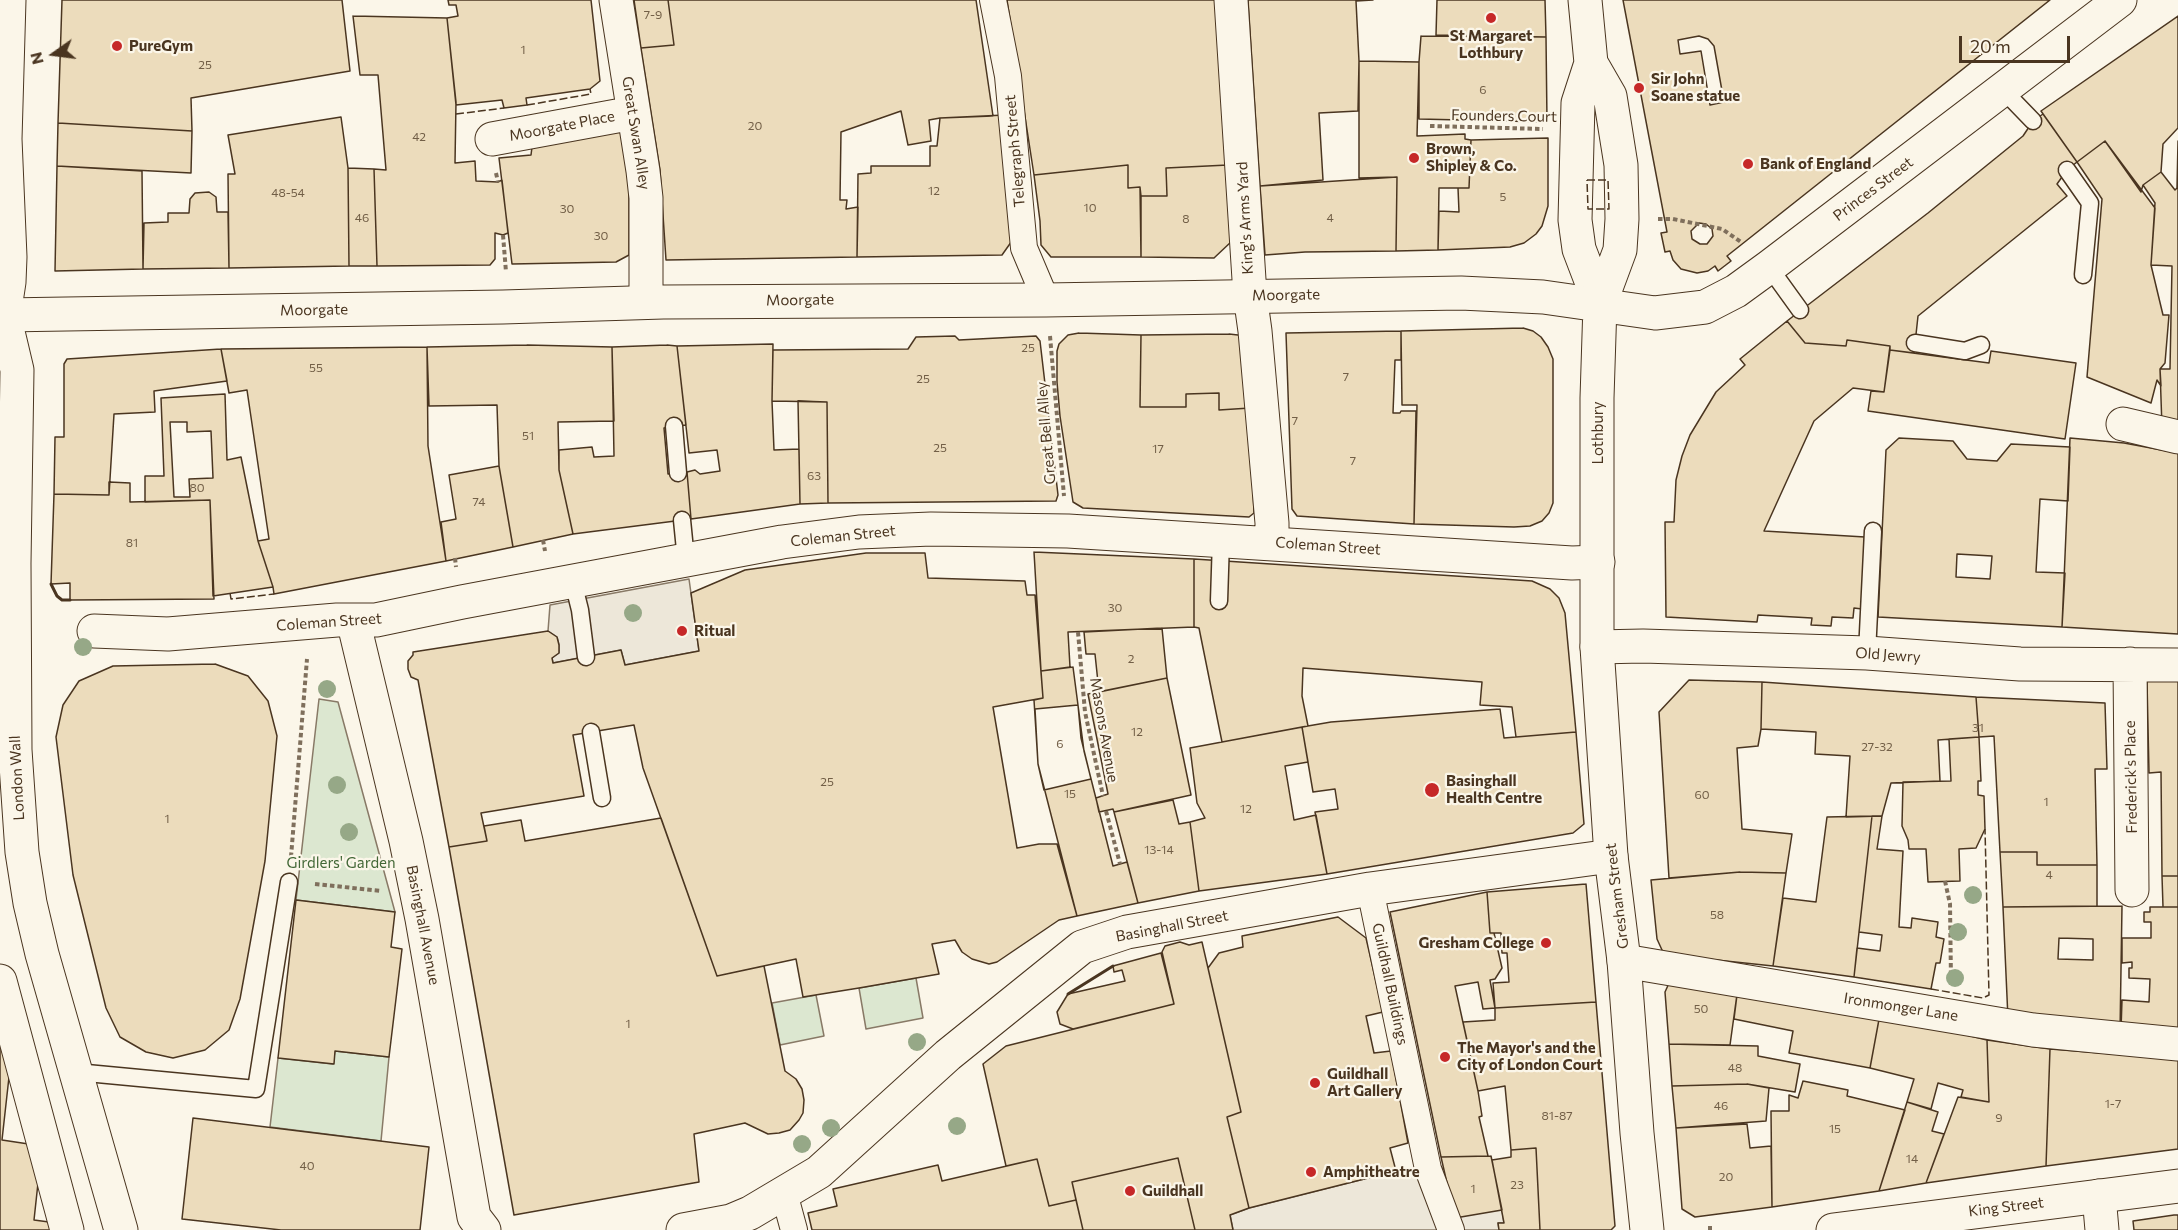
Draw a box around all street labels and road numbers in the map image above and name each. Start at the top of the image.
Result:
street label: Great Swan Alley [618,75,654,191]
street label: Telegraph Street [1001,94,1029,208]
street label: Founders Court [1451,106,1557,126]
street label: Moorgate Place [508,107,616,145]
street label: Princes Street [1830,153,1916,225]
street label: King's Arms Yard [1233,161,1257,275]
street label: Moorgate [1252,285,1320,305]
street label: Moorgate [766,290,834,310]
street label: Moorgate [280,300,348,320]
street label: Great Bell Alley [1033,381,1059,485]
street label: Lothbury [1589,401,1607,465]
street label: Coleman Street [789,522,897,550]
street label: Coleman Street [1275,533,1381,559]
street label: Coleman Street [276,609,382,635]
street label: Old Jewry [1855,644,1921,666]
street label: Masons Avenue [1086,676,1122,784]
street label: Frederick's Place [2121,720,2141,834]
street label: London Wall [6,735,28,821]
street label: Gresham Street [1602,842,1632,950]
street label: Basinghall Avenue [403,863,443,987]
street label: Basinghall Street [1114,906,1230,946]
street label: Guildhall Buildings [1368,921,1412,1047]
street label: Ironmonger Lane [1842,989,1960,1025]
street label: King Street [1967,1193,2045,1221]

